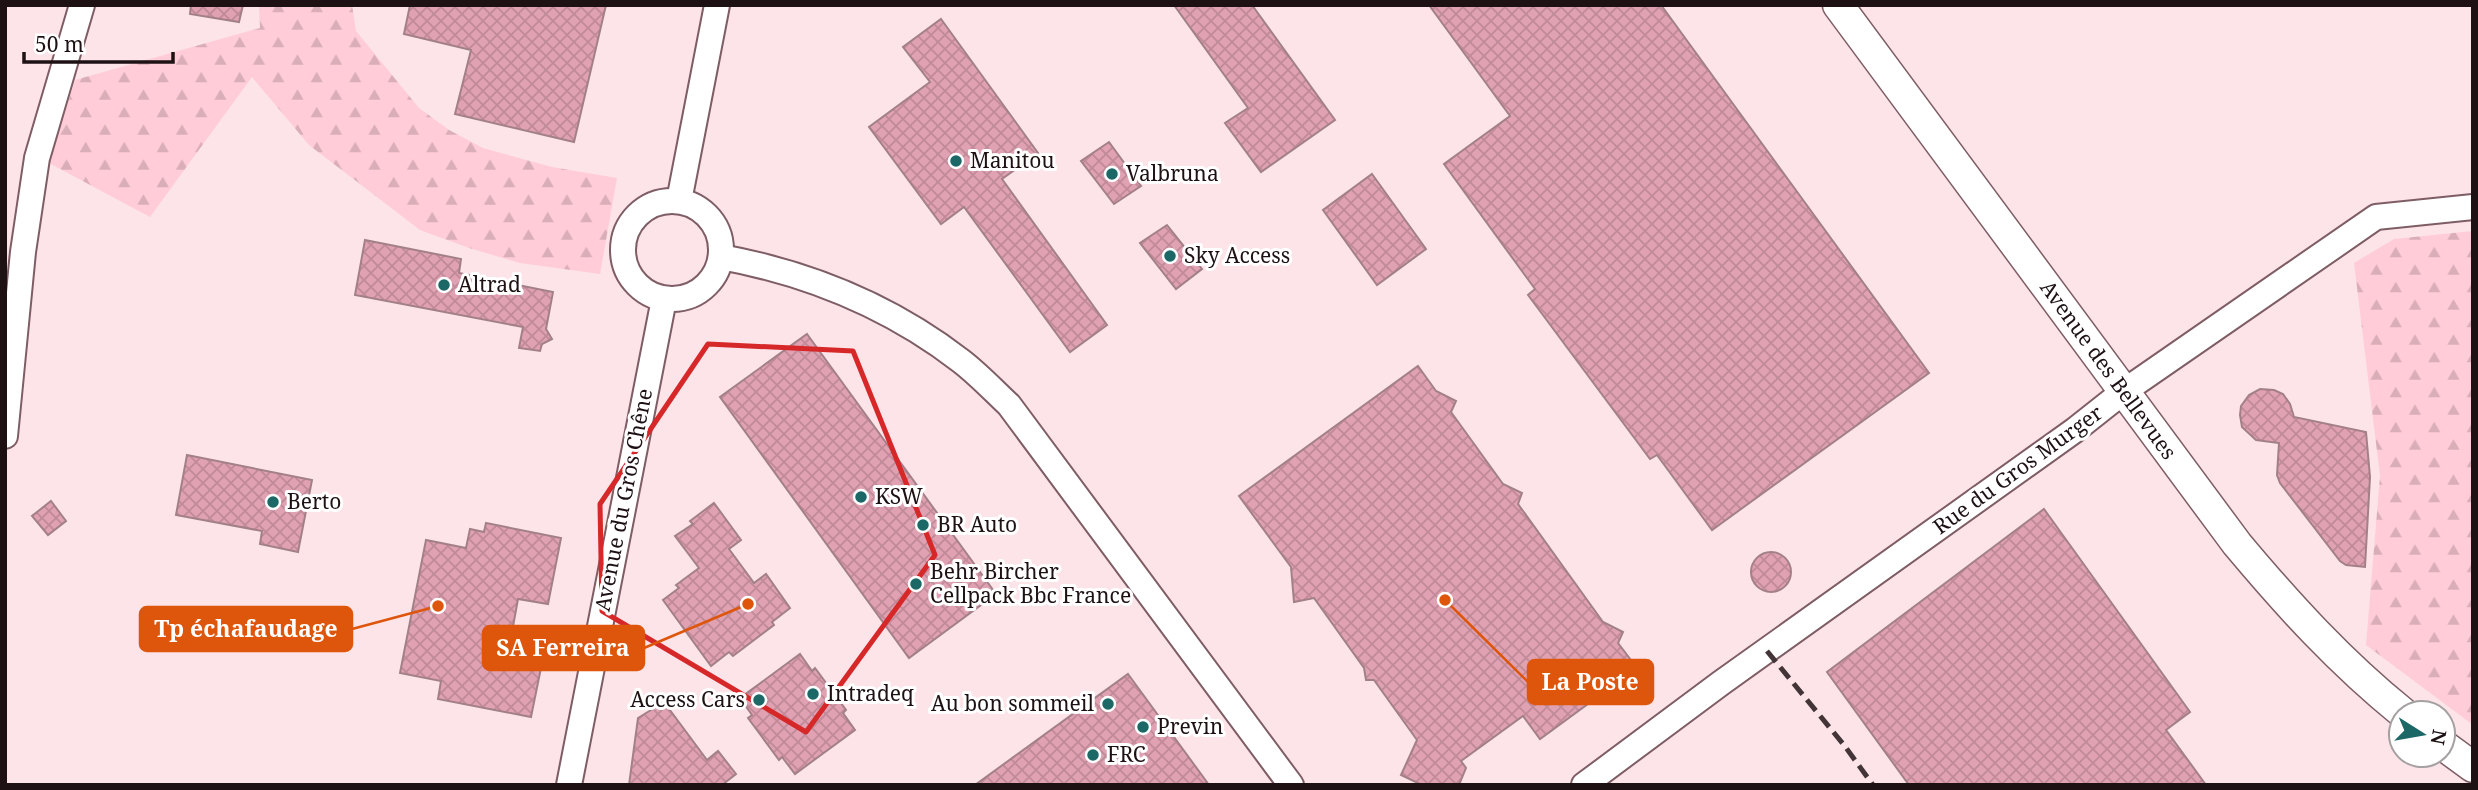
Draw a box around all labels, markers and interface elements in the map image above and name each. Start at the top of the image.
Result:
scale bar [24,21,173,65]
text: 50 m [35,30,84,58]
place label: Manitou [970,146,1055,174]
marker: Manitou [948,153,964,169]
place label: Valbruna [1126,159,1219,187]
marker: Valbruna [1104,166,1120,182]
place label: Sky Access [1184,241,1290,269]
marker: Sky Access [1162,248,1178,264]
place label: Altrad [458,270,521,298]
street label: Avenue des Bellevues [2034,274,2183,465]
marker: Altrad [436,277,452,293]
street label: Avenue du Gros Chêne [588,386,658,614]
street label: Rue du Gros Murger [1927,398,2108,540]
place label: KSW [875,482,923,510]
place label: Berto [287,487,341,515]
marker: KSW [853,489,869,505]
marker: Berto [265,494,281,510]
place label: BR Auto [937,510,1017,538]
marker: BR Auto [915,517,931,533]
place label: Behr Bircher Cellpack Bbc France [930,557,1131,609]
marker: Behr Bircher Cellpack Bbc France [908,576,924,592]
callout: Tp échafaudage [140,607,352,651]
text: Tp échafaudage [154,612,338,644]
callout: SA Ferreira [483,626,644,670]
text: SA Ferreira [496,631,630,663]
callout: La Poste [1528,660,1653,704]
text: La Poste [1541,665,1639,697]
place label: Intradeq [827,679,914,707]
place label: Access Cars [630,685,745,713]
marker: Intradeq [805,686,821,702]
place label: Au bon sommeil [931,689,1094,717]
marker: Access Cars [751,692,767,708]
marker: Au bon sommeil [1100,696,1116,712]
north arrow [2387,699,2457,769]
place label: Previn [1157,712,1223,740]
marker: Previn [1135,719,1151,735]
text: N [2424,727,2453,747]
place label: FRC [1107,740,1146,768]
marker: FRC [1085,747,1101,763]

